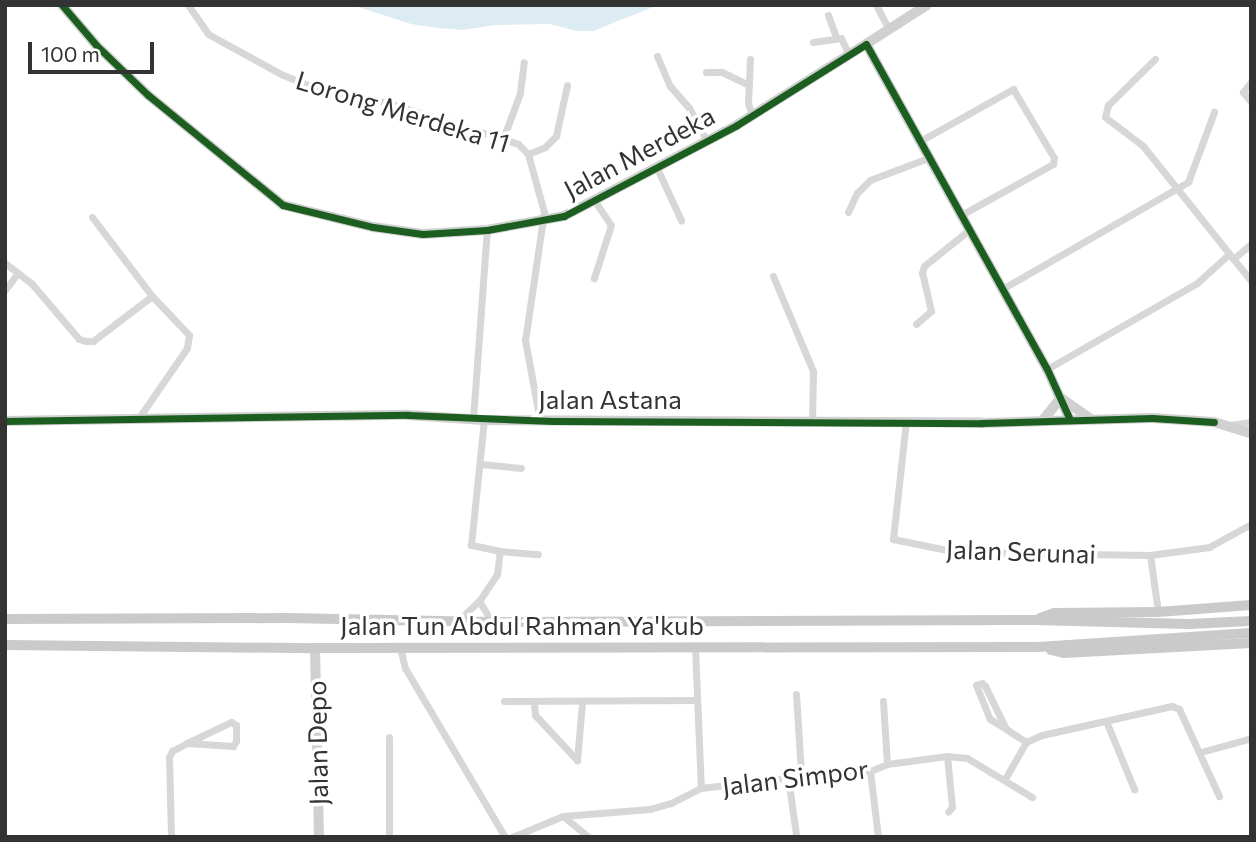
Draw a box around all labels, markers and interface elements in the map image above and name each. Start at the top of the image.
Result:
scale bar [32,28,158,72]
text: 100 m [41,41,100,66]
street label: Lorong Merdeka 11 [292,64,514,158]
street label: Jalan Merdeka [558,99,720,205]
street label: Jalan Astana [538,383,682,415]
street label: Jalan Serunai [945,533,1097,569]
street label: Jalan Tun Abdul Rahman Ya'kub [340,609,704,641]
street label: Jalan Depo [300,680,334,806]
street label: Jalan Simpor [720,753,870,801]

